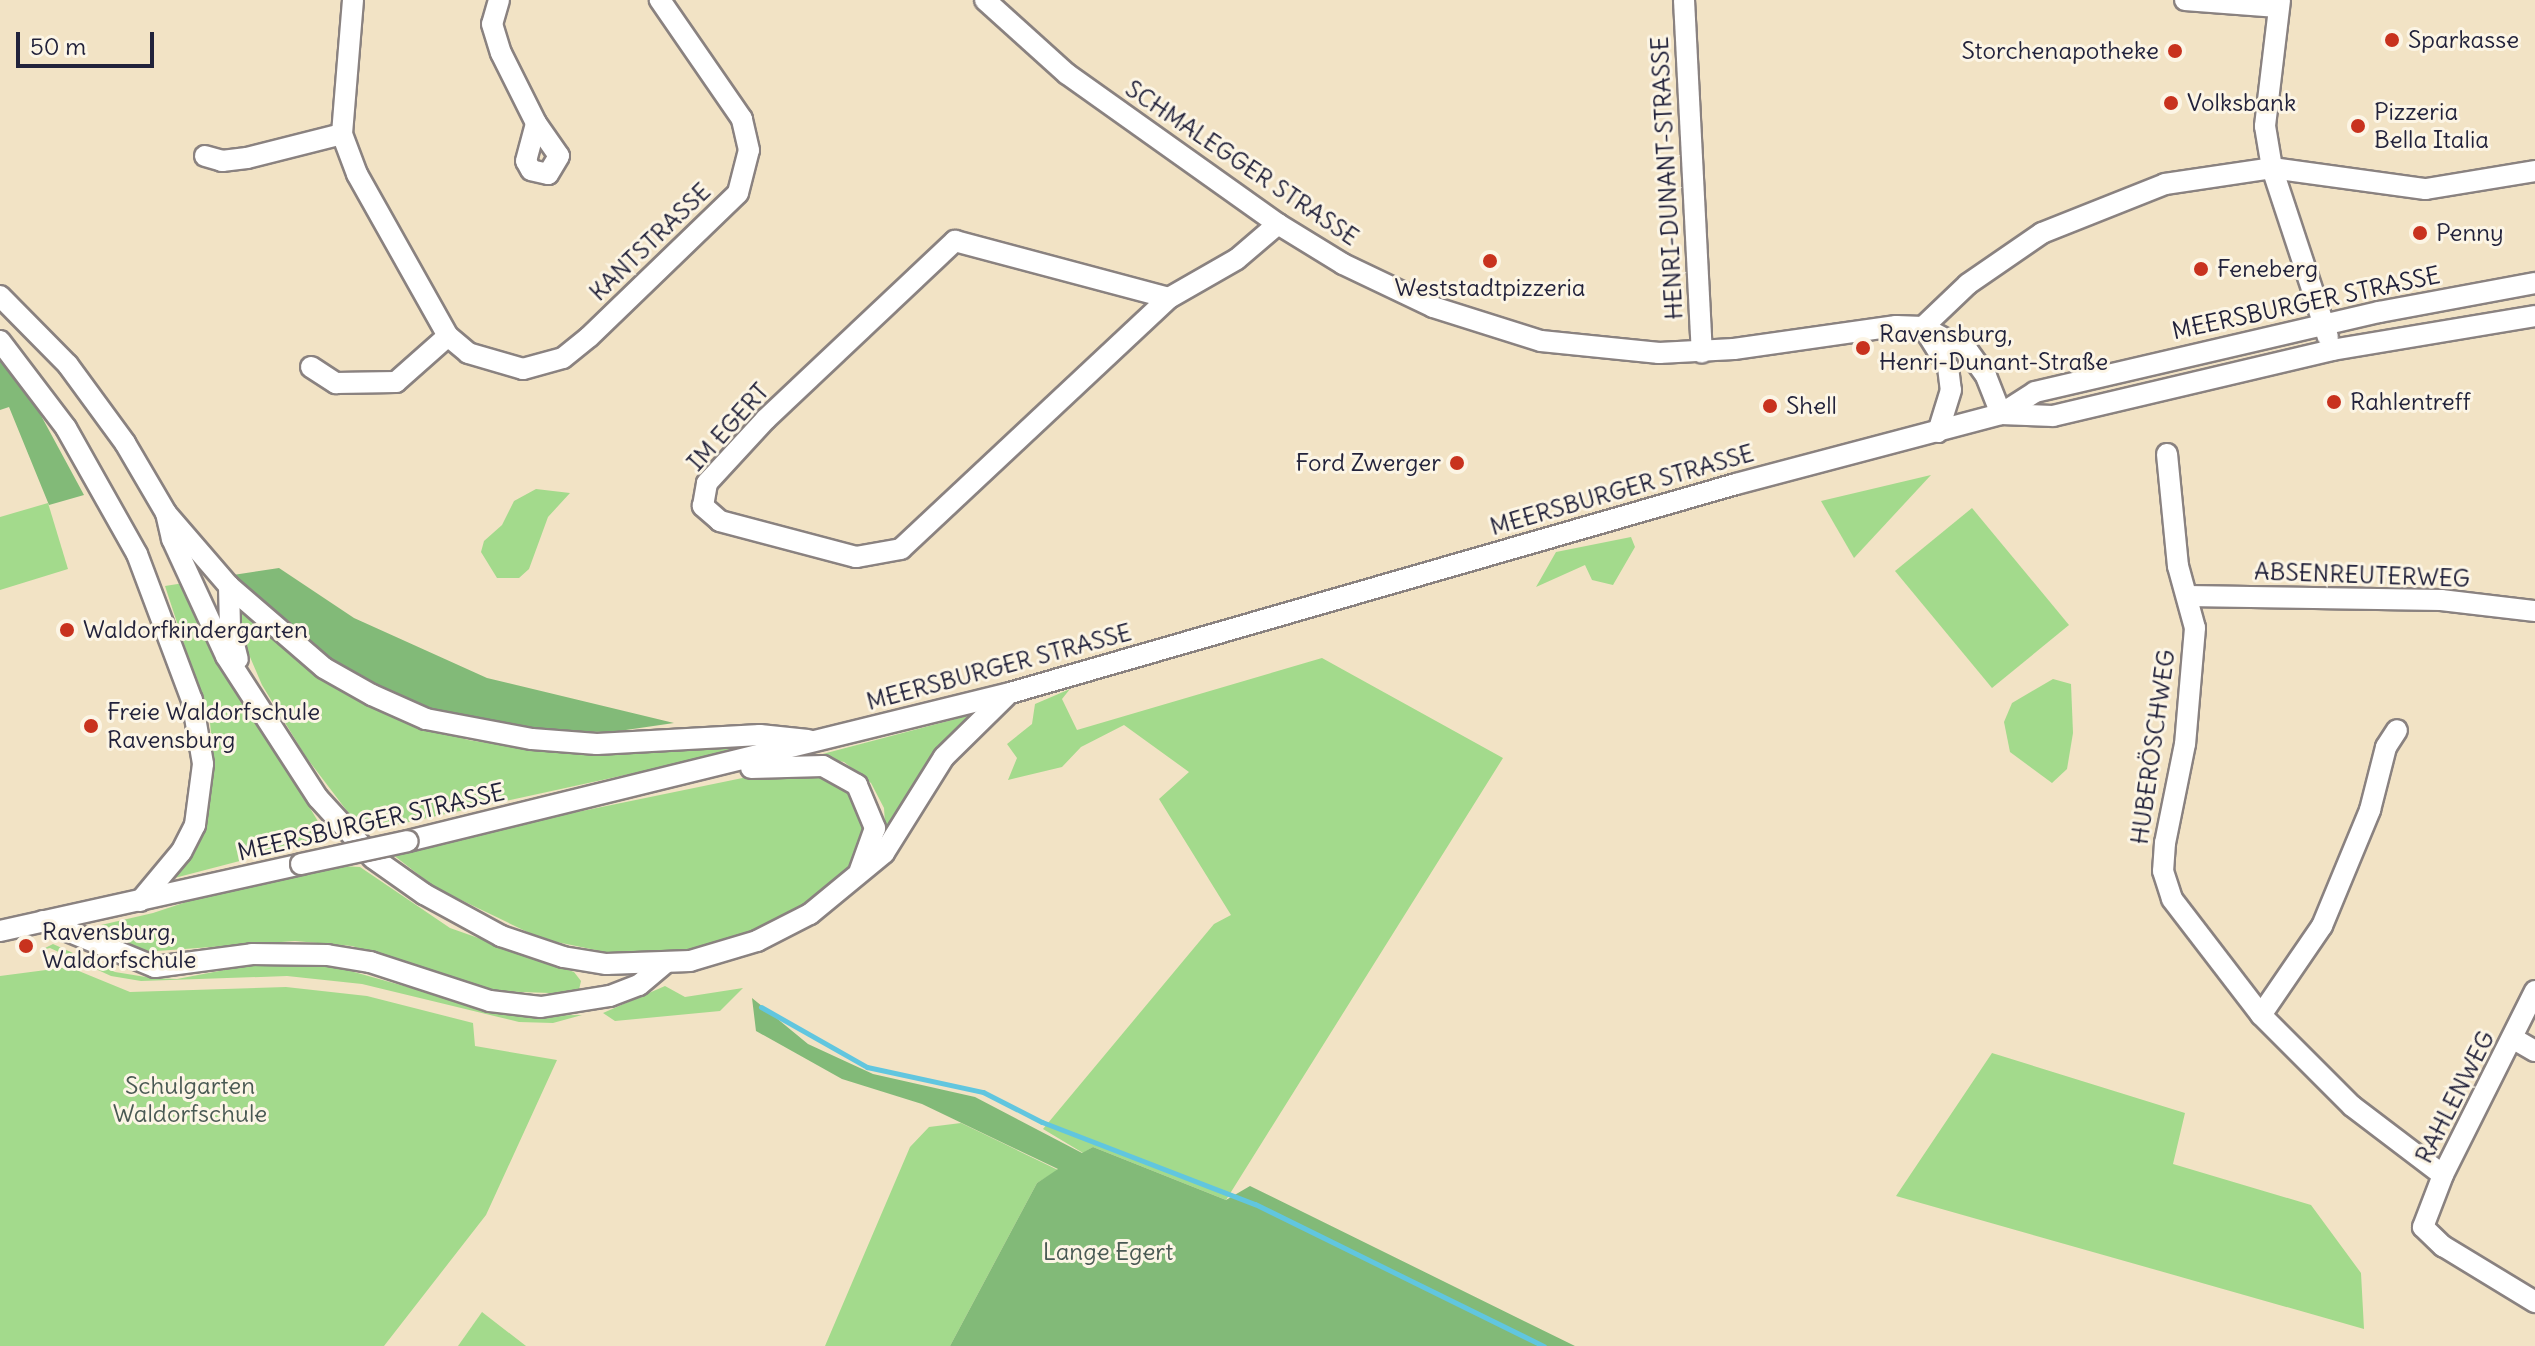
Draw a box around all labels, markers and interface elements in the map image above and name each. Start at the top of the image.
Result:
scale bar [20,16,158,66]
place label: Sparkasse [2408,26,2519,54]
text: 50 m [30,31,86,61]
marker: Sparkasse [2383,31,2401,49]
street label: HENRI-DUNANT-STRASSE [1645,36,1689,320]
place label: Storchenapotheke [1961,37,2159,65]
marker: Storchenapotheke [2166,42,2184,60]
street label: SCHMALEGGER STRASSE [1120,74,1364,252]
place label: Volksbank [2187,89,2296,117]
marker: Volksbank [2162,94,2180,112]
place label: Pizzeria Bella Italia [2374,98,2489,154]
marker: Pizzeria Bella Italia [2349,117,2367,135]
street label: KANTSTRASSE [584,177,716,307]
place label: Penny [2436,219,2504,247]
marker: Penny [2411,224,2429,242]
marker: Weststadtpizzeria [1481,252,1499,270]
place label: Feneberg [2217,255,2318,283]
marker: Feneberg [2192,260,2210,278]
street label: MEERSBURGER STRASSE [2169,261,2443,345]
place label: Weststadtpizzeria [1394,274,1586,302]
place label: Ravensburg, Henri-Dunant-Straße [1879,320,2108,376]
marker: Ravensburg, Henri-Dunant-Straße [1854,339,1872,357]
street label: IM EGERT [681,377,775,477]
place label: Rahlentreff [2350,388,2470,416]
place label: Shell [1786,392,1837,420]
marker: Rahlentreff [2325,393,2343,411]
marker: Shell [1761,397,1779,415]
street label: MEERSBURGER STRASSE [1487,439,1757,541]
place label: Ford Zwerger [1295,449,1441,477]
marker: Ford Zwerger [1448,454,1466,472]
street label: ABSENREUTERWEG [2254,557,2470,593]
place label: Waldorfkindergarten [83,616,308,644]
street label: MEERSBURGER STRASSE [863,618,1135,716]
marker: Waldorfkindergarten [58,621,76,639]
street label: HUBERÖSCHWEG [2125,648,2181,846]
place label: Freie Waldorfschule Ravensburg [107,698,320,754]
marker: Freie Waldorfschule Ravensburg [82,717,100,735]
street label: MEERSBURGER STRASSE [235,777,507,867]
place label: Ravensburg, Waldorfschule [42,918,197,974]
marker: Ravensburg, Waldorfschule [17,937,35,955]
street label: RAHLENWEG [2409,1026,2501,1168]
park label: Schulgarten Waldorfschule [113,1072,267,1128]
park label: Lange Egert [1043,1238,1173,1266]

